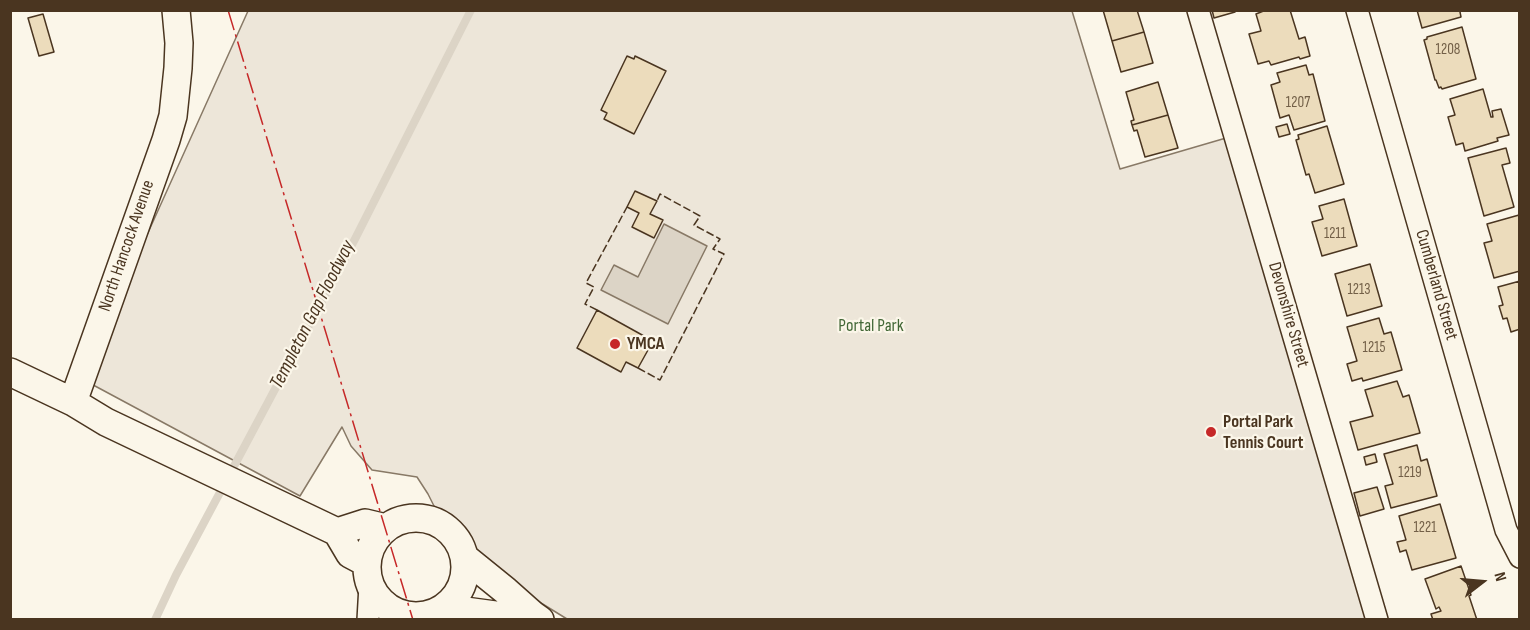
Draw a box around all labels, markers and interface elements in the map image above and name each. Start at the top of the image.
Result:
house number: 1208 [1436,41,1460,59]
house number: 1207 [1286,94,1310,112]
street label: North Hancock Avenue [94,178,160,314]
house number: 1211 [1324,225,1346,243]
street label: Cumberland Street [1410,227,1462,343]
water label: Templeton Gap Floodway [265,237,361,393]
street label: Devonshire Street [1263,260,1313,370]
house number: 1213 [1347,281,1371,299]
park label: Portal Park [838,315,904,337]
place label: YMCA [627,333,664,355]
marker: YMCA [608,337,622,351]
house number: 1215 [1363,339,1385,357]
place label: Portal Park Tennis Court [1223,411,1303,454]
marker: Portal Park Tennis Court [1204,425,1218,439]
house number: 1219 [1398,464,1422,482]
house number: 1221 [1413,519,1437,537]
north arrow [1452,552,1512,612]
text: N [1489,570,1510,584]

